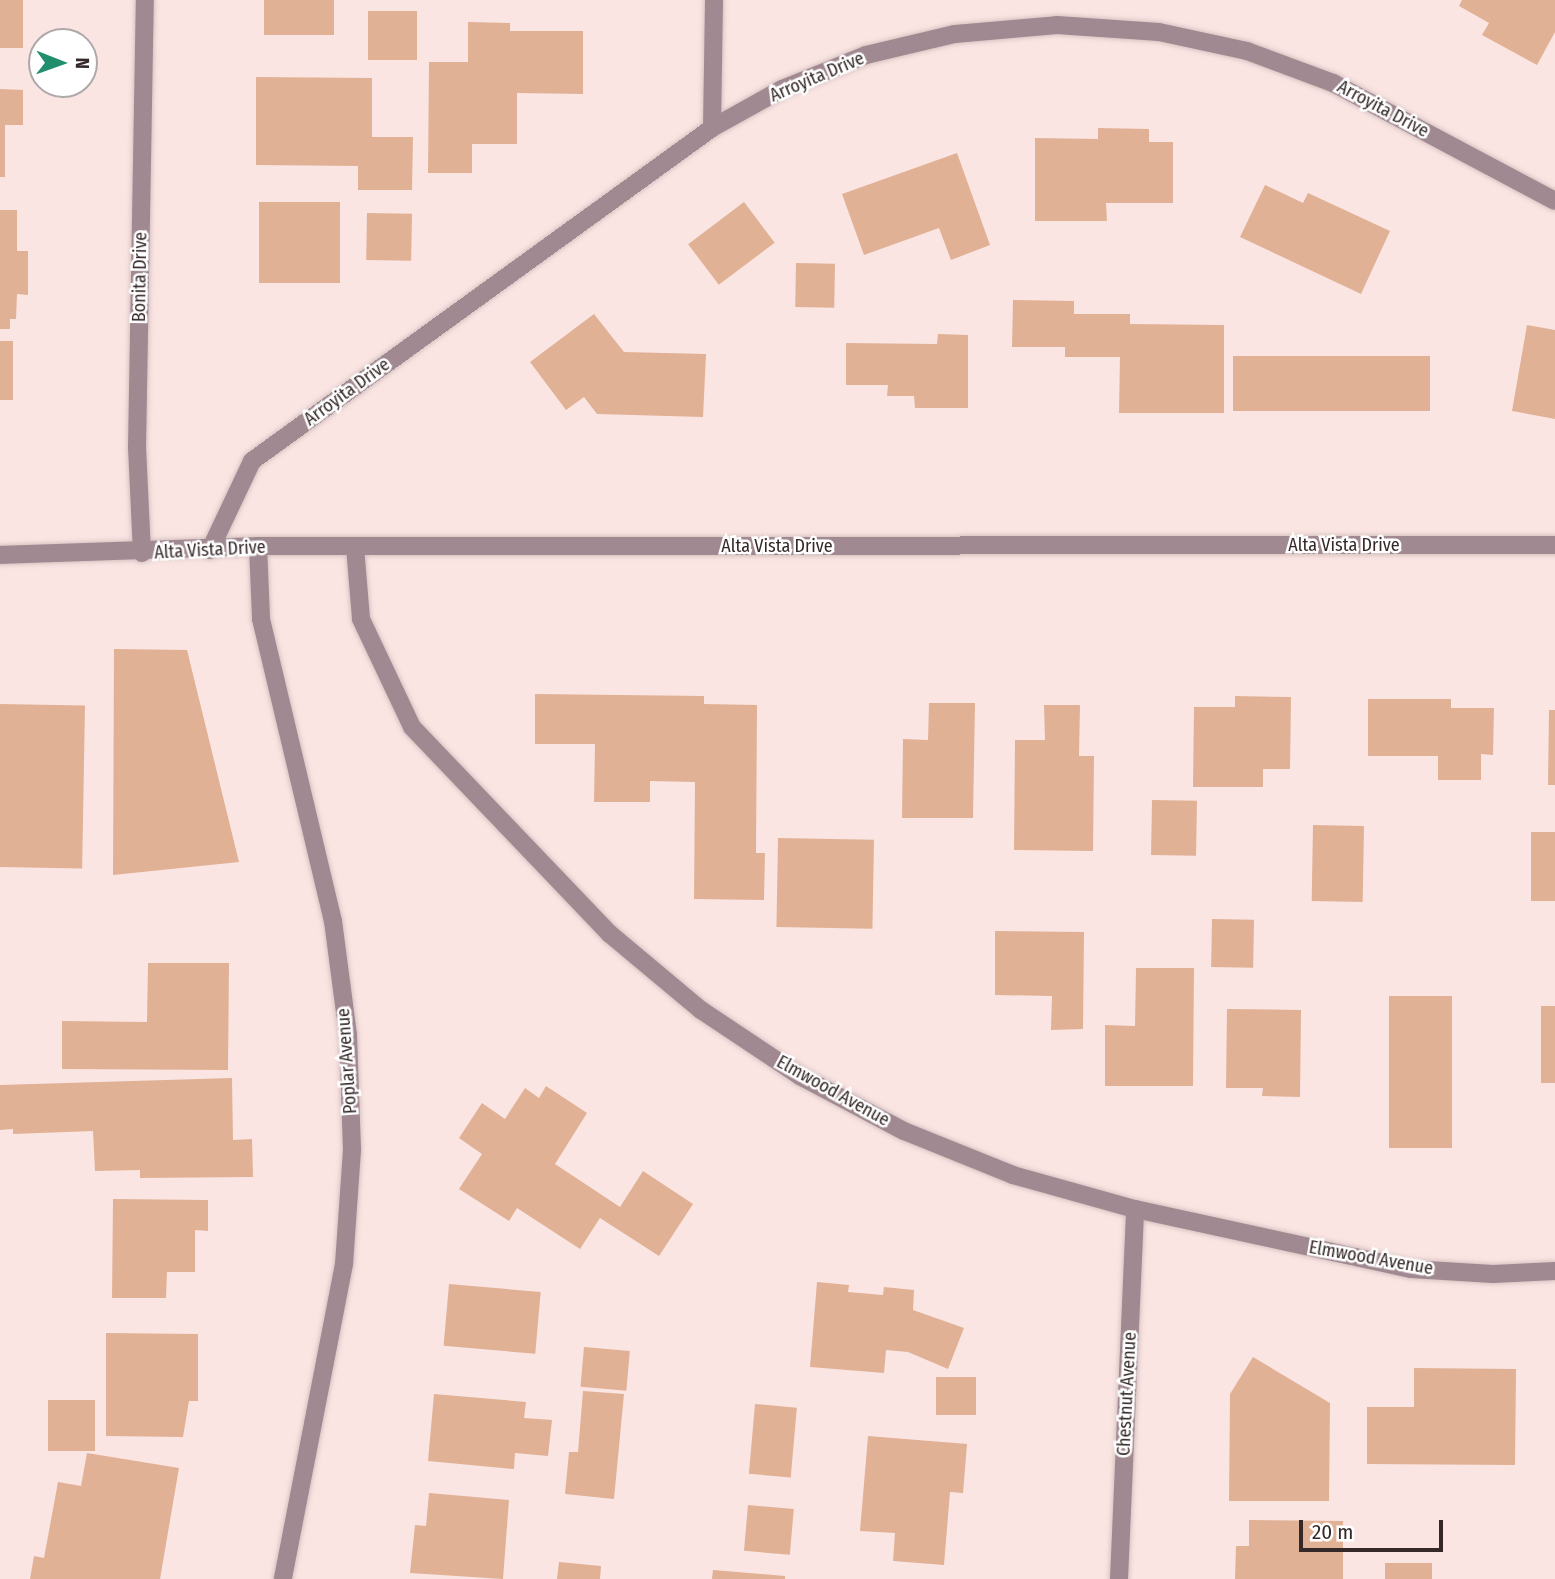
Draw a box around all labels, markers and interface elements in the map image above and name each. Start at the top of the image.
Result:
north arrow [28,28,98,98]
street label: Arroyita Drive [767,47,867,107]
text: N [71,57,94,69]
street label: Arroyita Drive [1334,76,1432,142]
street label: Bonita Drive [128,232,152,322]
street label: Arroyita Drive [300,354,394,430]
street label: Alta Vista Drive [1288,534,1400,556]
street label: Alta Vista Drive [721,535,833,557]
street label: Alta Vista Drive [154,536,266,564]
street label: Poplar Avenue [333,1007,361,1115]
street label: Elmwood Avenue [773,1051,893,1131]
street label: Elmwood Avenue [1307,1236,1435,1280]
street label: Chestnut Avenue [1113,1332,1141,1456]
scale bar [1303,1506,1446,1550]
text: 20 m [1312,1519,1353,1545]

